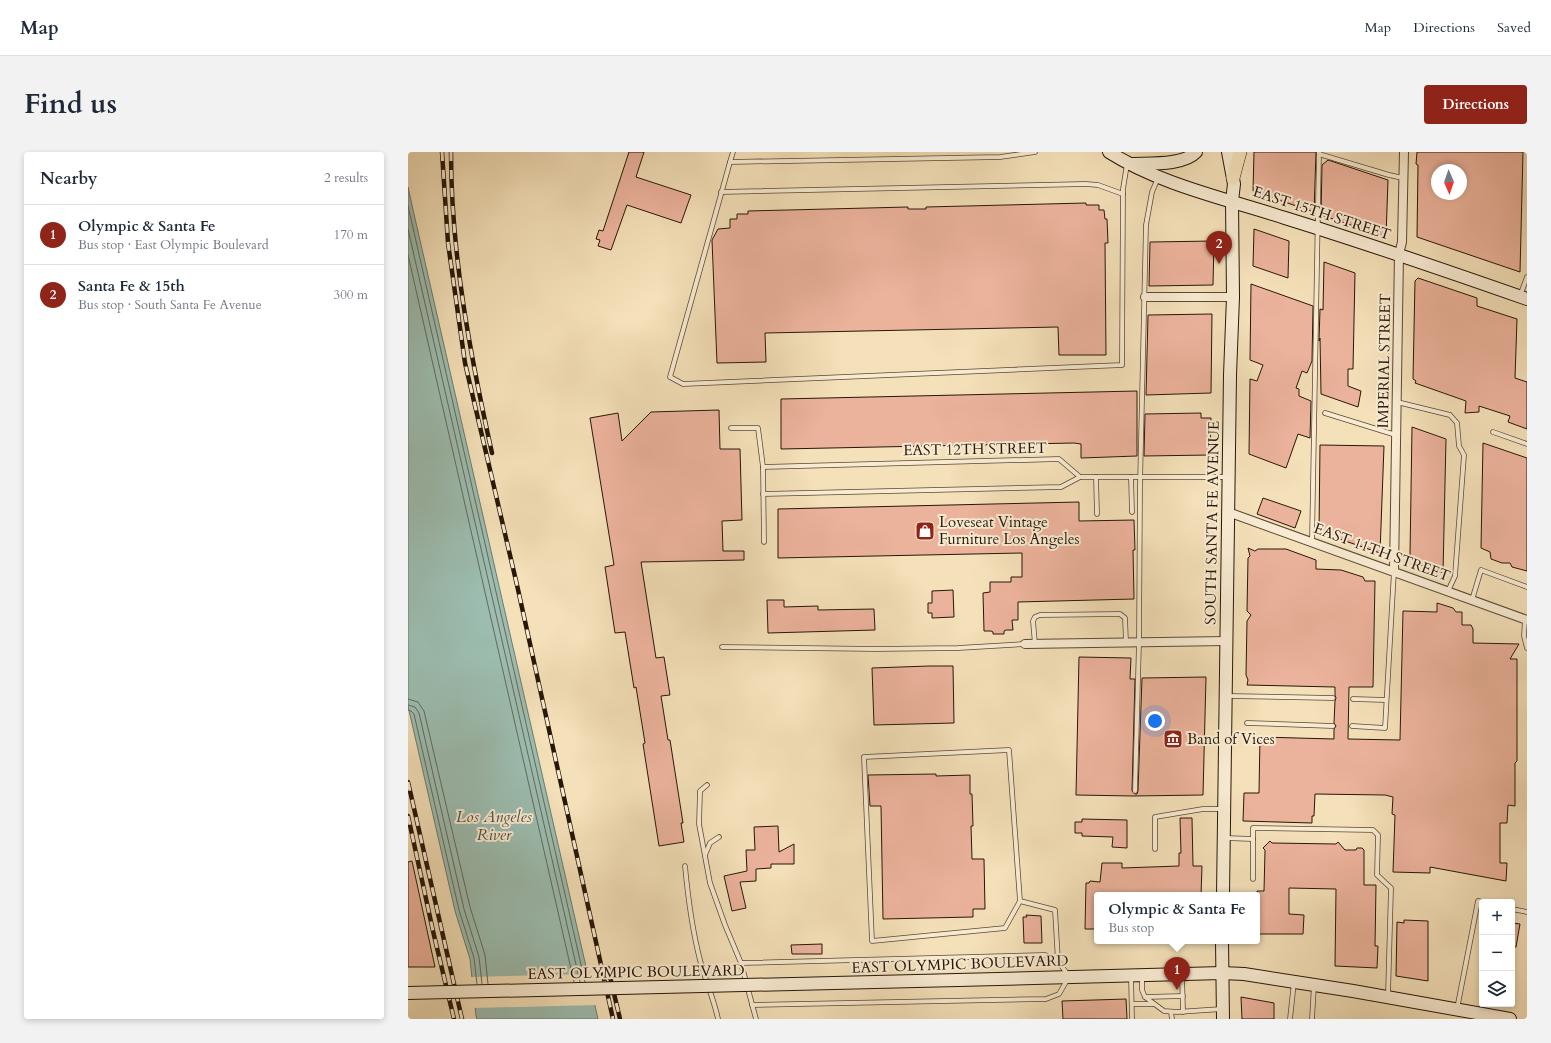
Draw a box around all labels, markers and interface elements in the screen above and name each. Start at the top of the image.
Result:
text: Map [20,15,59,41]
text: Map [1365,18,1391,37]
text: Directions [1413,18,1475,37]
text: Saved [1497,18,1531,37]
text: Find us [24,85,117,123]
button: Directions [1424,85,1527,124]
north arrow [1431,164,1467,200]
text: Nearby [40,167,97,190]
text: 2 results [324,169,368,187]
street label: EAST 15TH STREET [1251,181,1393,245]
text: Olympic & Santa Fe [78,216,215,236]
text: 1 [50,226,56,244]
text: 170 m [334,226,368,244]
pin: 2 [1206,231,1232,264]
text: Bus stop · East Olympic Boulevard [78,236,269,254]
text: Santa Fe & 15th [78,276,185,296]
text: 2 [50,286,56,304]
text: 300 m [334,286,368,304]
street label: IMPERIAL STREET [1373,293,1395,429]
text: Bus stop · South Santa Fe Avenue [78,296,262,314]
street label: SOUTH SANTA FE AVENUE [1200,421,1224,625]
street label: EAST 12TH STREET [903,438,1047,460]
place label: Loveseat Vintage Furniture Los Angeles [939,512,1080,549]
street label: EAST 11TH STREET [1311,518,1453,586]
shop icon: Loveseat Vintage Furniture Los Angeles [914,520,936,542]
your location [1145,711,1165,731]
museum icon: Band of Vices [1162,728,1184,750]
place label: Band of Vices [1187,729,1275,749]
water label: Los Angeles River [456,806,533,846]
popup [1094,892,1260,944]
text: Olympic & Santa Fe [1108,899,1246,919]
map controls [1479,899,1515,1007]
button: + [1479,899,1515,935]
text: Bus stop [1108,919,1154,937]
button: − [1479,935,1515,971]
street label: EAST OLYMPIC BOULEVARD [851,950,1069,978]
pin: 1 [1164,957,1190,990]
street label: EAST OLYMPIC BOULEVARD [527,960,745,984]
button: layers [1479,971,1515,1007]

